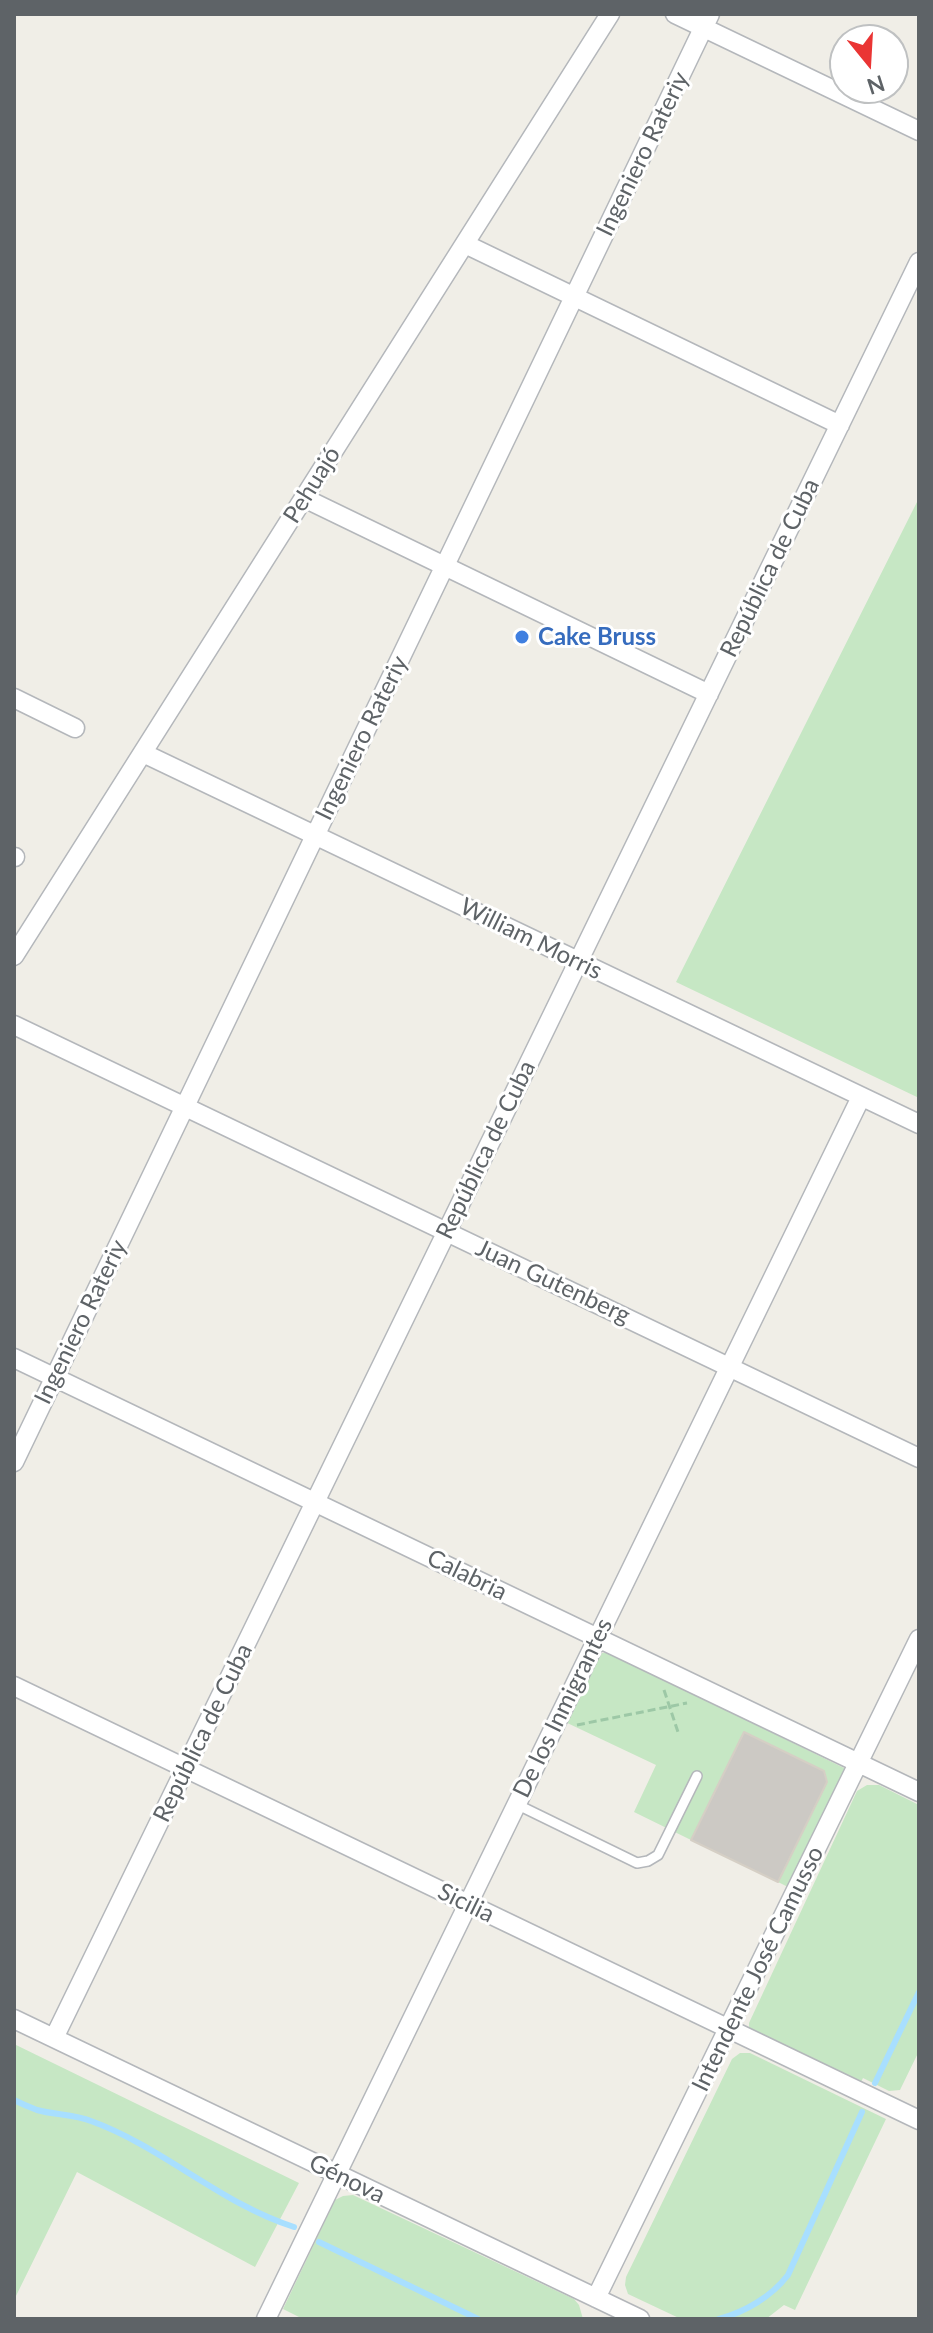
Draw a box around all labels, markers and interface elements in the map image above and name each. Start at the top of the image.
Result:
north arrow [829,24,909,104]
street label: Ingeniero Rateriy [591,67,695,241]
text: N [864,70,888,101]
street label: Pehuajó [277,442,347,528]
street label: República de Cuba [714,474,826,662]
place label: Cake Bruss [538,623,656,651]
marker: Cake Bruss [513,628,531,646]
street label: Ingeniero Rateriy [310,651,414,825]
street label: William Morris [455,892,607,986]
street label: República de Cuba [430,1056,542,1244]
street label: Juan Gutenberg [471,1234,635,1330]
street label: Ingeniero Rateriy [29,1235,133,1409]
street label: Calabria [422,1543,512,1607]
street label: De los Inmigrantes [507,1614,619,1802]
street label: República de Cuba [147,1639,259,1827]
street label: Intendente José Camusso [686,1842,830,2096]
street label: Sicilia [433,1877,499,1929]
street label: Génova [304,2148,390,2210]

